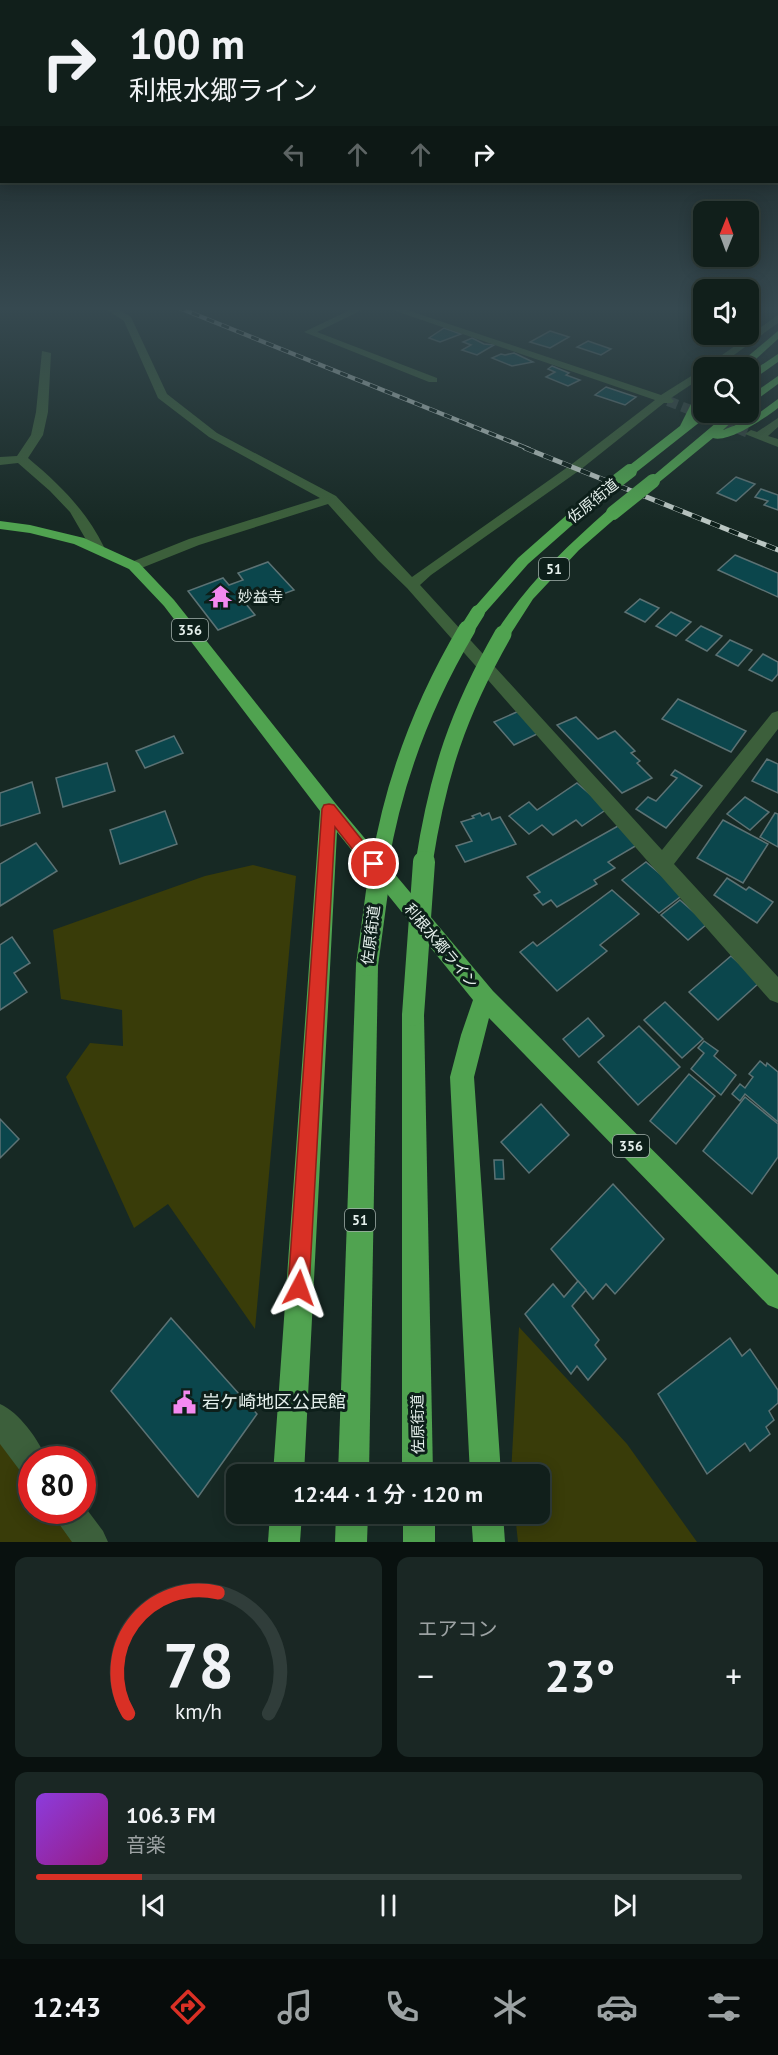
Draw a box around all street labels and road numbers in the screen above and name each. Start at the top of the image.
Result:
street label: 佐原街道 [563,474,622,527]
road number: 51 [539,558,569,580]
road number: 356 [172,619,208,641]
street label: 利根水郷ライン [400,899,482,992]
street label: 佐原街道 [357,904,384,966]
road number: 356 [613,1135,649,1157]
road number: 51 [345,1209,375,1231]
street label: 佐原街道 [407,1394,428,1454]

